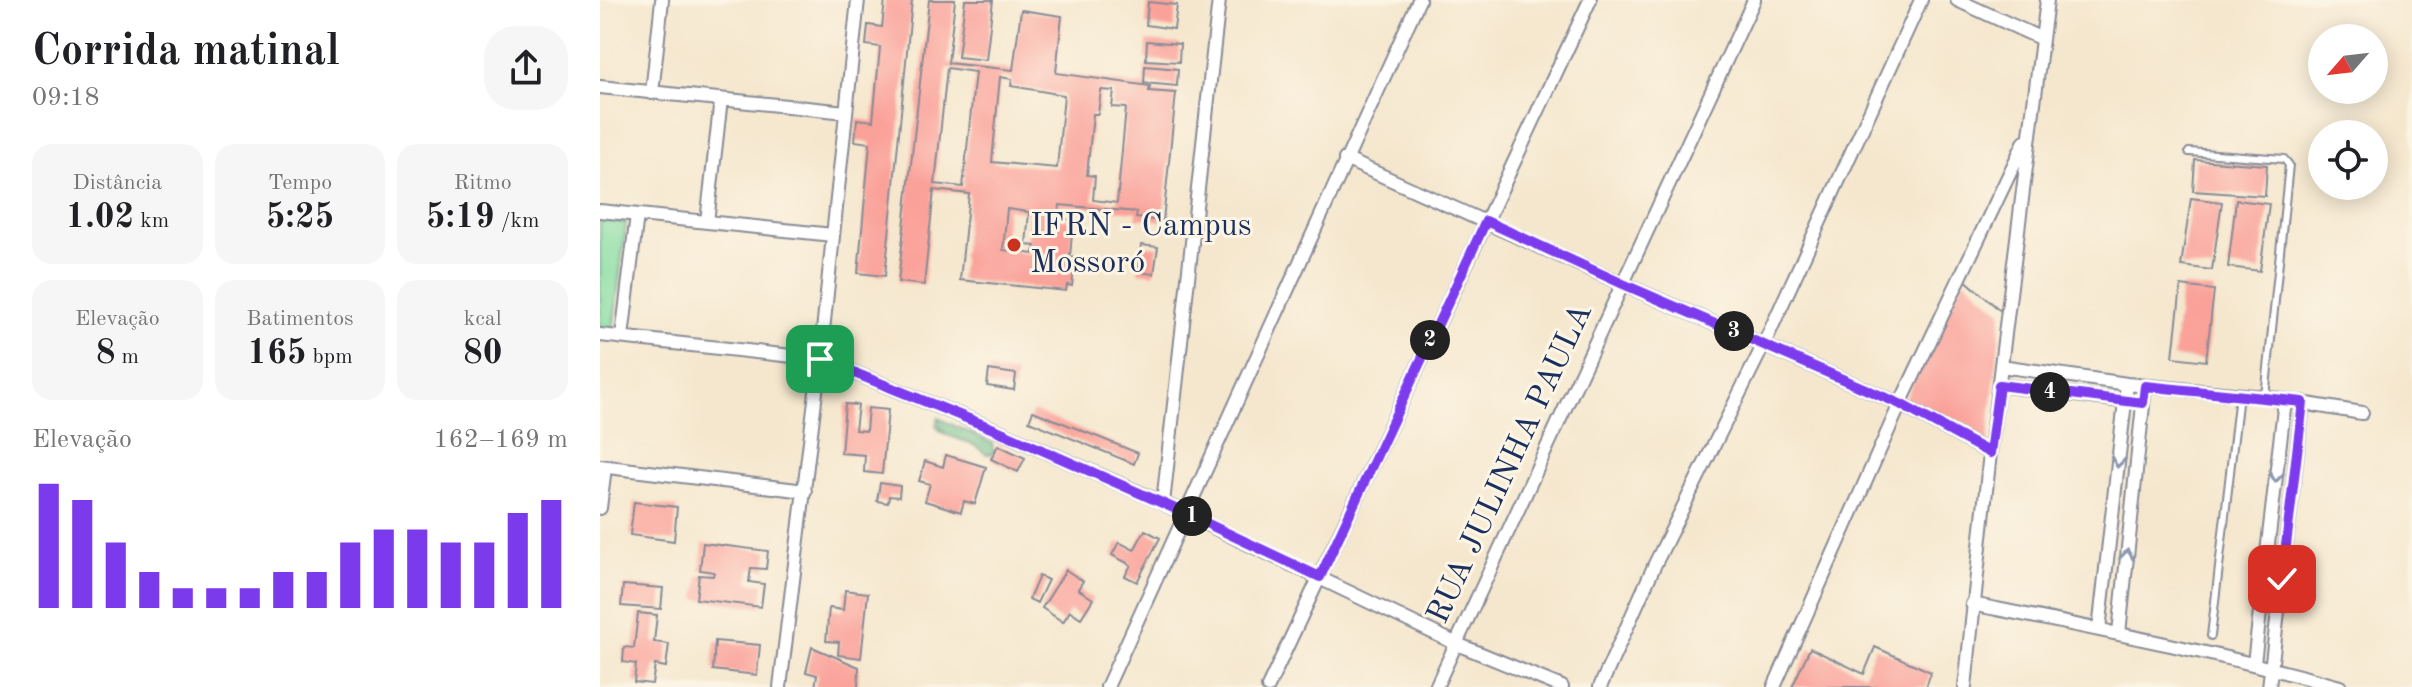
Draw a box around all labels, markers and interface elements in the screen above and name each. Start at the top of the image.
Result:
north arrow [2308,24,2388,104]
map controls [2308,24,2388,200]
button: share [484,26,568,110]
text: Corrida matinal [32,30,340,74]
text: 09:18 [32,85,100,111]
button: locate [2308,120,2388,200]
text: Distância [73,172,162,194]
text: Tempo [268,172,332,194]
text: Ritmo [454,172,512,194]
text: 1.02 [65,201,134,235]
text: 5:25 [266,201,334,235]
text: 5:19 [426,201,495,235]
text: km [134,210,169,232]
text: /km [495,210,539,232]
place label: IFRN - Campus Mossoró [1030,211,1252,280]
marker: IFRN - Campus Mossoró [1005,236,1023,254]
street label: RUA JULINHA PAULA [1423,299,1599,629]
text: Elevação [75,308,160,330]
text: Batimentos [246,308,354,330]
text: kcal [464,308,502,330]
pin: 3 [1714,311,1754,351]
pin: 2 [1410,320,1450,360]
text: 3 [1728,320,1740,342]
pin [786,325,854,393]
text: 2 [1424,329,1436,351]
text: 8 [96,337,115,371]
text: 165 [247,337,306,371]
text: 80 [463,337,502,371]
icon: arrive [798,337,842,381]
text: m [115,346,139,368]
text: bpm [306,346,353,368]
pin: 4 [2030,372,2070,412]
text: 4 [2044,381,2056,403]
text: Elevação [32,427,132,453]
text: 162–169 m [433,427,568,453]
one-way arrow [2110,455,2127,468]
one-way arrow [2267,471,2284,484]
pin: 1 [1172,496,1212,536]
text: 1 [1186,505,1198,527]
pin [2248,545,2316,613]
one-way arrow [2118,548,2135,561]
icon: check [2260,557,2304,601]

